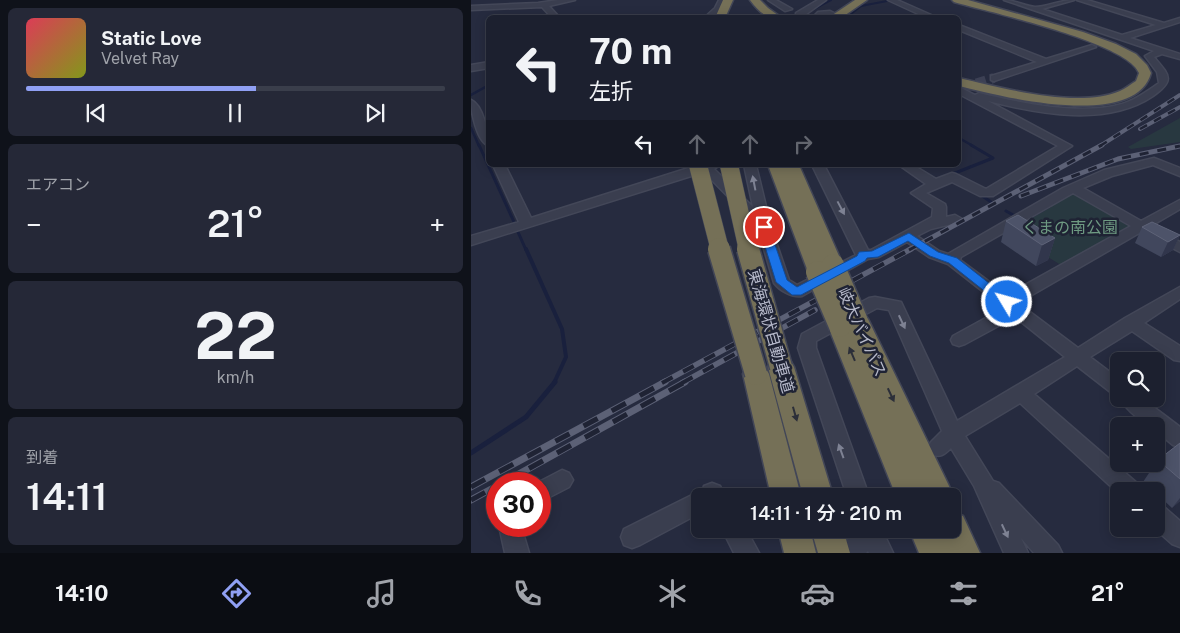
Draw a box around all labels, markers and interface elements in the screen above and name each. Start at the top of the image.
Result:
text: Static Love [101,27,202,49]
text: 70 m [589,31,672,72]
icon: left [506,35,571,100]
text: Velvet Ray [101,49,179,68]
text: 左折 [589,78,633,104]
icon: previous [82,99,110,127]
icon: pause [221,99,249,127]
icon: next [361,99,389,127]
icon: left [630,130,658,158]
icon: ahead [683,130,711,158]
icon: ahead [736,130,764,158]
icon: right [789,130,817,158]
text: エアコン [26,175,90,194]
one-way arrow [749,175,757,191]
text: 21° [207,201,264,246]
one-way arrow [837,201,845,215]
pin [743,206,785,248]
text: − [26,208,42,241]
text: + [429,208,445,241]
icon: arrive [750,213,778,241]
park label: くまの南公園 [1022,218,1118,237]
street label: 東海環状自動車道 [744,267,798,395]
position arrow [980,275,1032,327]
street label: 岐大バイパス [834,284,890,380]
text: 22 [194,297,277,374]
one-way arrow [899,315,907,329]
one-way arrow [848,347,856,361]
map controls [1110,352,1165,537]
button: search [1110,352,1165,407]
text: km/h [217,368,254,387]
one-way arrow [888,388,896,402]
one-way arrow [791,407,799,422]
button: + [1110,417,1165,472]
one-way arrow [837,443,844,458]
text: 到着 [26,448,58,467]
speed limit sign: 30 [486,472,551,537]
text: 14:11 [26,474,108,519]
button: − [1110,482,1165,537]
text: 14:11 · 1 分 · 210 m [750,502,902,524]
one-way arrow [1001,523,1009,538]
icon: directions [219,576,254,611]
icon: music [364,576,399,611]
icon: phone [510,576,545,611]
icon: climate [655,576,690,611]
icon: car [800,576,835,611]
icon: filters [946,576,981,611]
text: 14:10 [55,580,109,606]
text: 21° [1091,580,1125,606]

